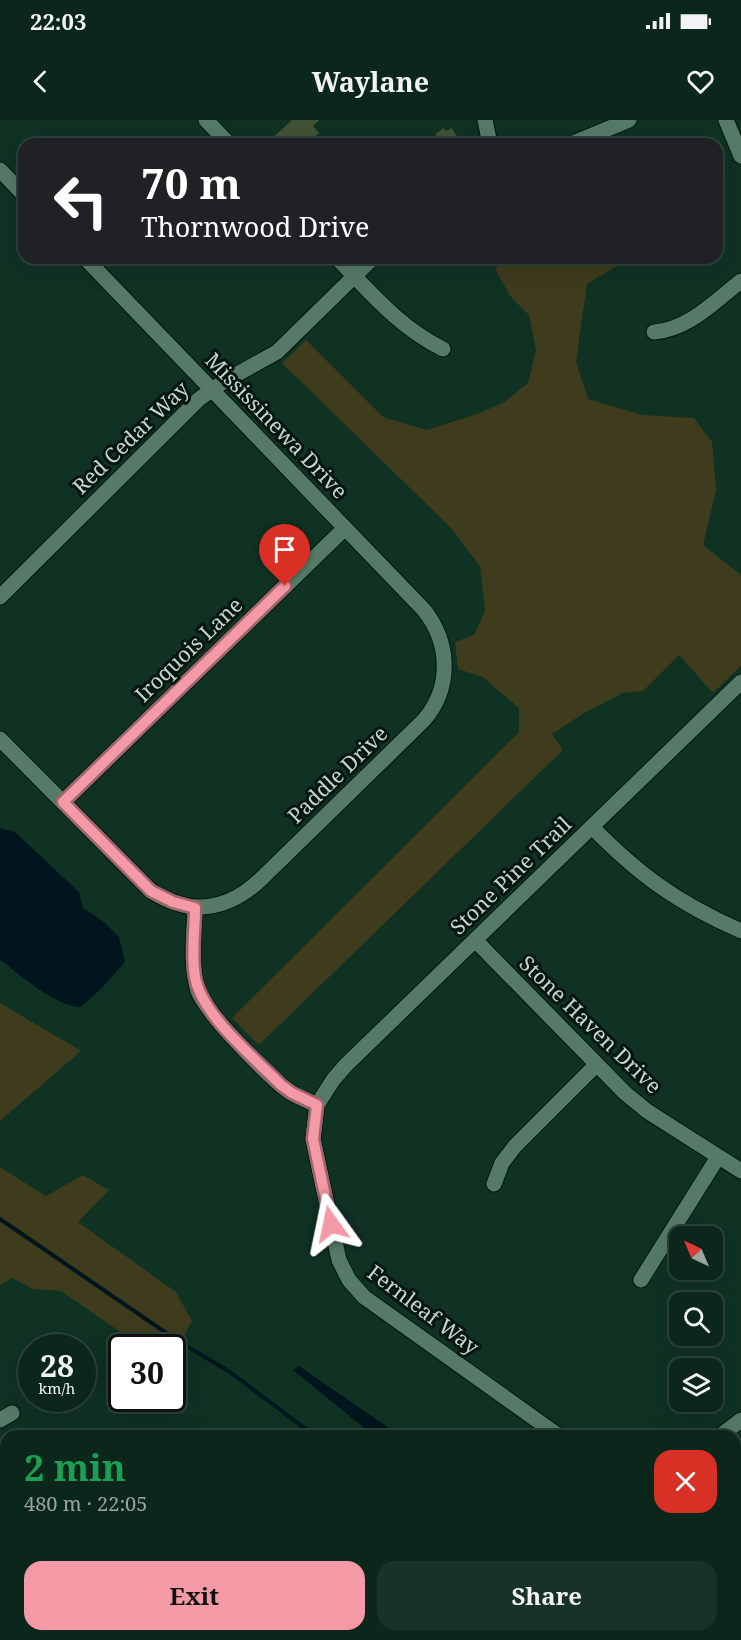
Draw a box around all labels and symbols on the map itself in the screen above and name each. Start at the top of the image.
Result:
street label: Mississinewa Drive [200,346,354,505]
street label: Red Cedar Way [66,375,195,500]
pin [259,524,310,586]
street label: Iroquois Lane [128,591,248,708]
street label: Paddle Drive [281,719,393,829]
street label: Stone Pine Trail [444,810,577,940]
street label: Stone Haven Drive [514,949,668,1099]
position arrow [299,1192,363,1256]
north arrow [669,1226,723,1280]
street label: Fernleaf Way [362,1258,485,1360]
speed limit sign: 30 [108,1334,186,1412]

